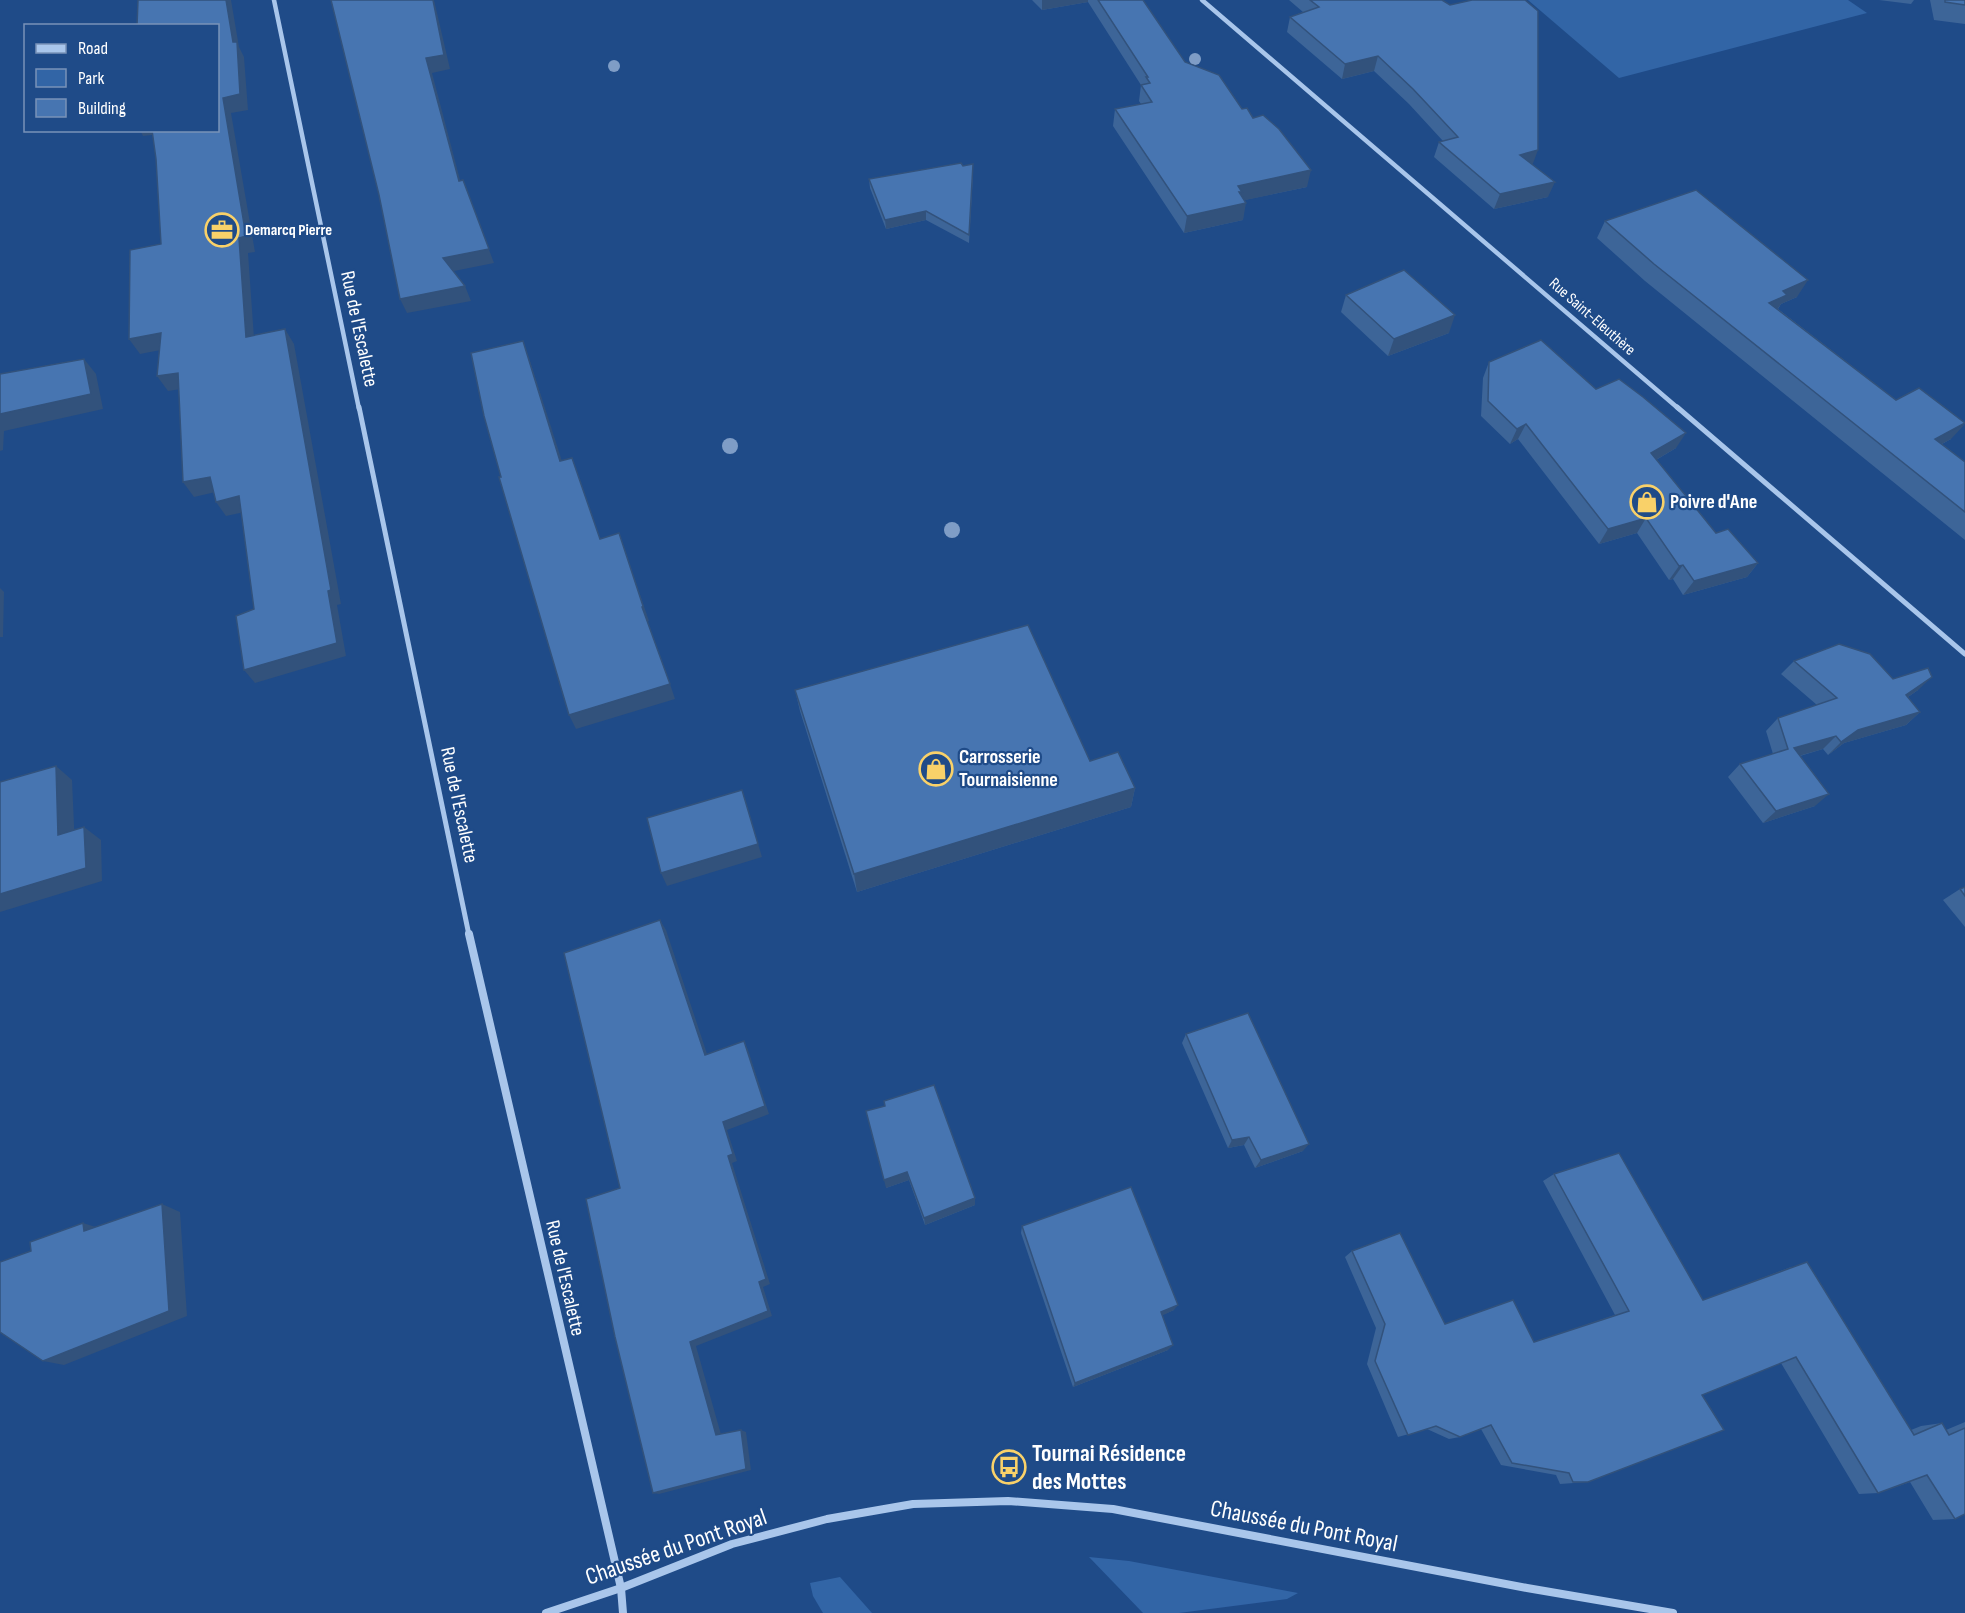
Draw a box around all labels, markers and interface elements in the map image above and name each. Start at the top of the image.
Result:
legend [24,24,219,132]
text: Road [78,38,108,59]
text: Park [78,68,104,89]
text: Building [78,98,126,119]
office icon: Demarcq Pierre [204,212,240,248]
place label: Demarcq Pierre [245,221,332,240]
street label: Rue de l'Escalette [335,269,383,389]
street label: Rue Saint-Eleuthère [1545,274,1639,360]
shop icon: Poivre d'Ane [1629,484,1665,520]
place label: Poivre d'Ane [1670,490,1757,514]
street label: Rue de l'Escalette [435,745,483,865]
place label: Carrosserie Tournaisienne [959,745,1058,792]
shop icon: Carrosserie Tournaisienne [918,751,954,787]
street label: Rue de l'Escalette [540,1218,590,1338]
place label: Tournai Résidence des Mottes [1032,1439,1186,1496]
bus stop icon: Tournai Résidence des Mottes [991,1449,1027,1485]
street label: Chaussée du Pont Royal [1208,1494,1400,1558]
street label: Chaussée du Pont Royal [581,1502,771,1592]

